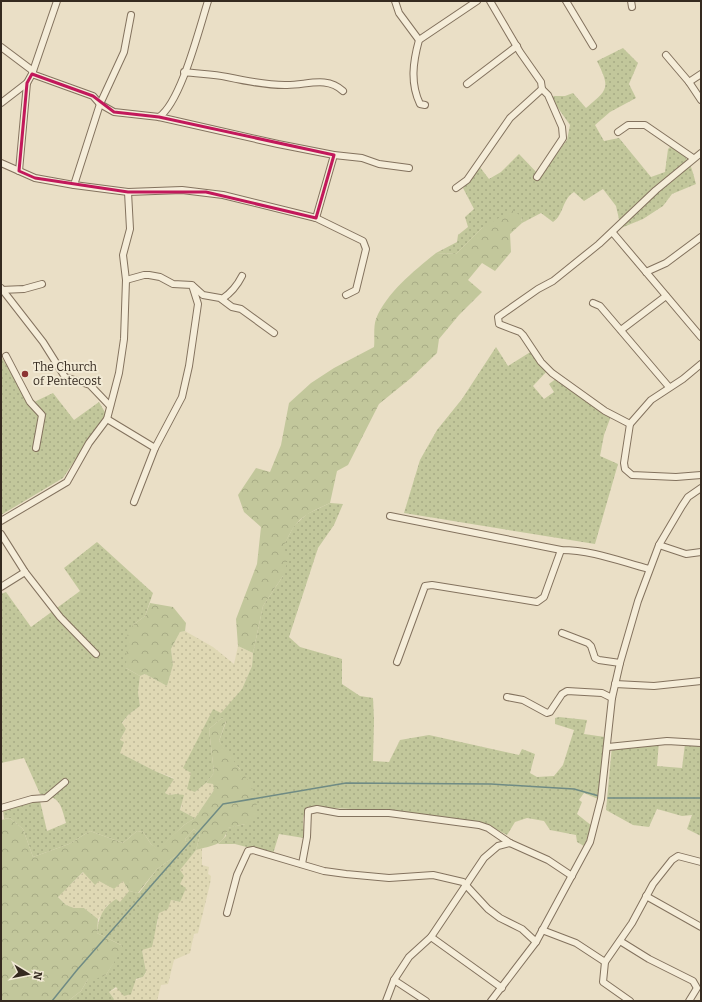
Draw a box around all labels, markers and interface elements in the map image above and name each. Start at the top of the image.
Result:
place label: The Church of Pentecost [33,360,102,388]
marker: The Church of Pentecost [20,369,30,379]
north arrow [8,954,48,994]
text: N [30,970,44,981]

